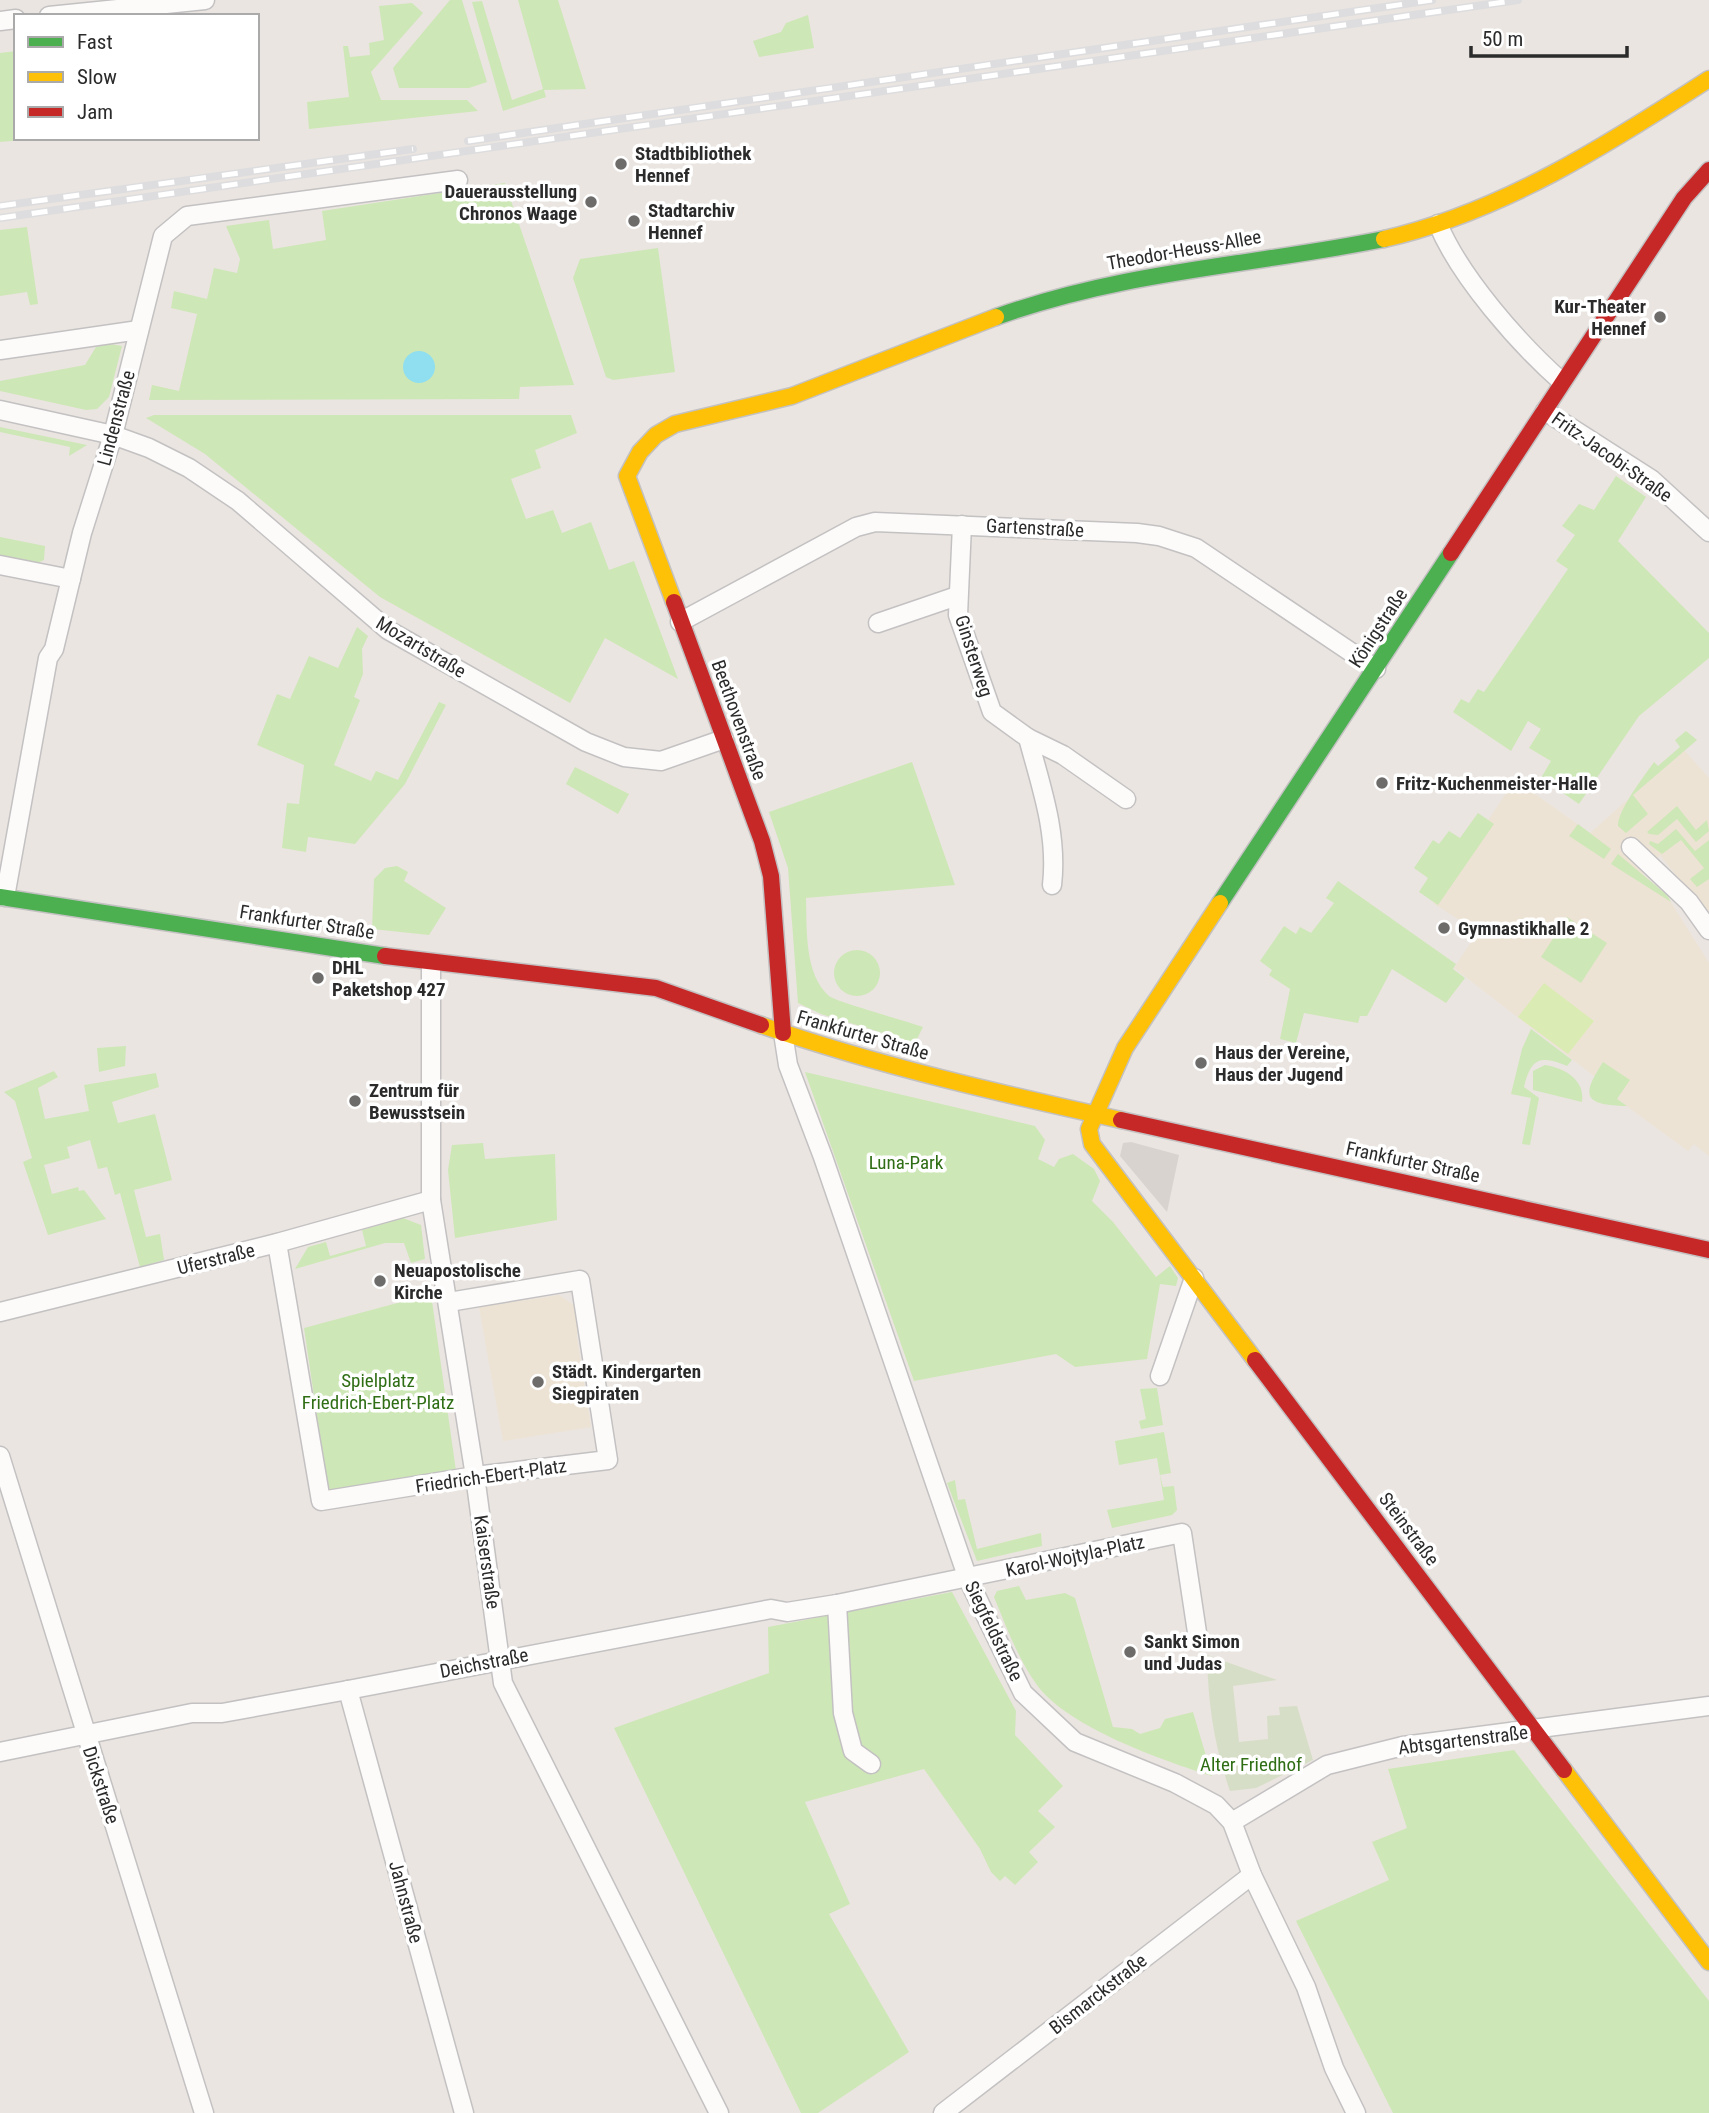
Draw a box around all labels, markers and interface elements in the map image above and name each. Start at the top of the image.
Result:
legend [14,14,259,140]
scale bar [1471,14,1627,58]
text: 50 m [1482,27,1523,51]
text: Fast [77,30,113,54]
text: Slow [77,65,117,89]
text: Jam [77,100,113,124]
place label: Stadtbibliothek Hennef [635,142,752,187]
marker: Stadtbibliothek Hennef [613,156,629,172]
place label: Dauerausstellung Chronos Waage [445,180,577,225]
marker: Dauerausstellung Chronos Waage [583,194,599,210]
place label: Stadtarchiv Hennef [648,199,735,244]
marker: Stadtarchiv Hennef [626,213,642,229]
street label: Theodor-Heuss-Allee [1105,225,1263,275]
place label: Kur-Theater Hennef [1554,295,1647,340]
marker: Kur-Theater Hennef [1652,309,1668,325]
street label: Lindenstraße [92,368,140,468]
street label: Fritz-Jacobi-Straße [1547,407,1677,507]
street label: Gartenstraße [985,514,1085,542]
street label: Königstraße [1344,584,1412,672]
street label: Mozartstraße [372,611,470,683]
street label: Ginsterweg [950,612,998,700]
street label: Beethovenstraße [707,657,771,783]
place label: Fritz-Kuchenmeister-Halle [1396,772,1597,795]
marker: Fritz-Kuchenmeister-Halle [1374,775,1390,791]
street label: Frankfurter Straße [238,900,376,944]
place label: Gymnastikhalle 2 [1458,917,1589,940]
marker: Gymnastikhalle 2 [1436,920,1452,936]
place label: DHL Paketshop 427 [332,956,446,1001]
marker: DHL Paketshop 427 [310,970,326,986]
street label: Frankfurter Straße [794,1005,932,1065]
place label: Haus der Vereine, Haus der Jugend [1215,1041,1350,1086]
marker: Haus der Vereine, Haus der Jugend [1193,1055,1209,1071]
place label: Zentrum für Bewusstsein [369,1079,465,1124]
marker: Zentrum für Bewusstsein [347,1093,363,1109]
street label: Frankfurter Straße [1344,1137,1482,1187]
park label: Luna-Park [869,1151,944,1174]
street label: Uferstraße [175,1238,257,1280]
place label: Neuapostolische Kirche [394,1259,521,1304]
marker: Neuapostolische Kirche [372,1273,388,1289]
place label: Städt. Kindergarten Siegpiraten [552,1360,701,1405]
park label: Spielplatz Friedrich-Ebert-Platz [302,1369,454,1414]
marker: Städt. Kindergarten Siegpiraten [530,1374,546,1390]
street label: Friedrich-Ebert-Platz [414,1454,568,1498]
street label: Steinstraße [1374,1488,1444,1570]
street label: Kaiserstraße [469,1513,505,1611]
street label: Karol-Wojtyla-Platz [1003,1530,1147,1582]
street label: Siegfeldstraße [960,1577,1028,1685]
place label: Sankt Simon und Judas [1144,1630,1240,1675]
street label: Deichstraße [438,1643,530,1683]
marker: Sankt Simon und Judas [1122,1644,1138,1660]
street label: Abtsgartenstraße [1397,1721,1529,1759]
street label: Dickstraße [78,1743,124,1827]
park label: Alter Friedhof [1200,1753,1302,1776]
street label: Jahnstraße [384,1858,428,1946]
street label: Bismarckstraße [1045,1949,1151,2039]

